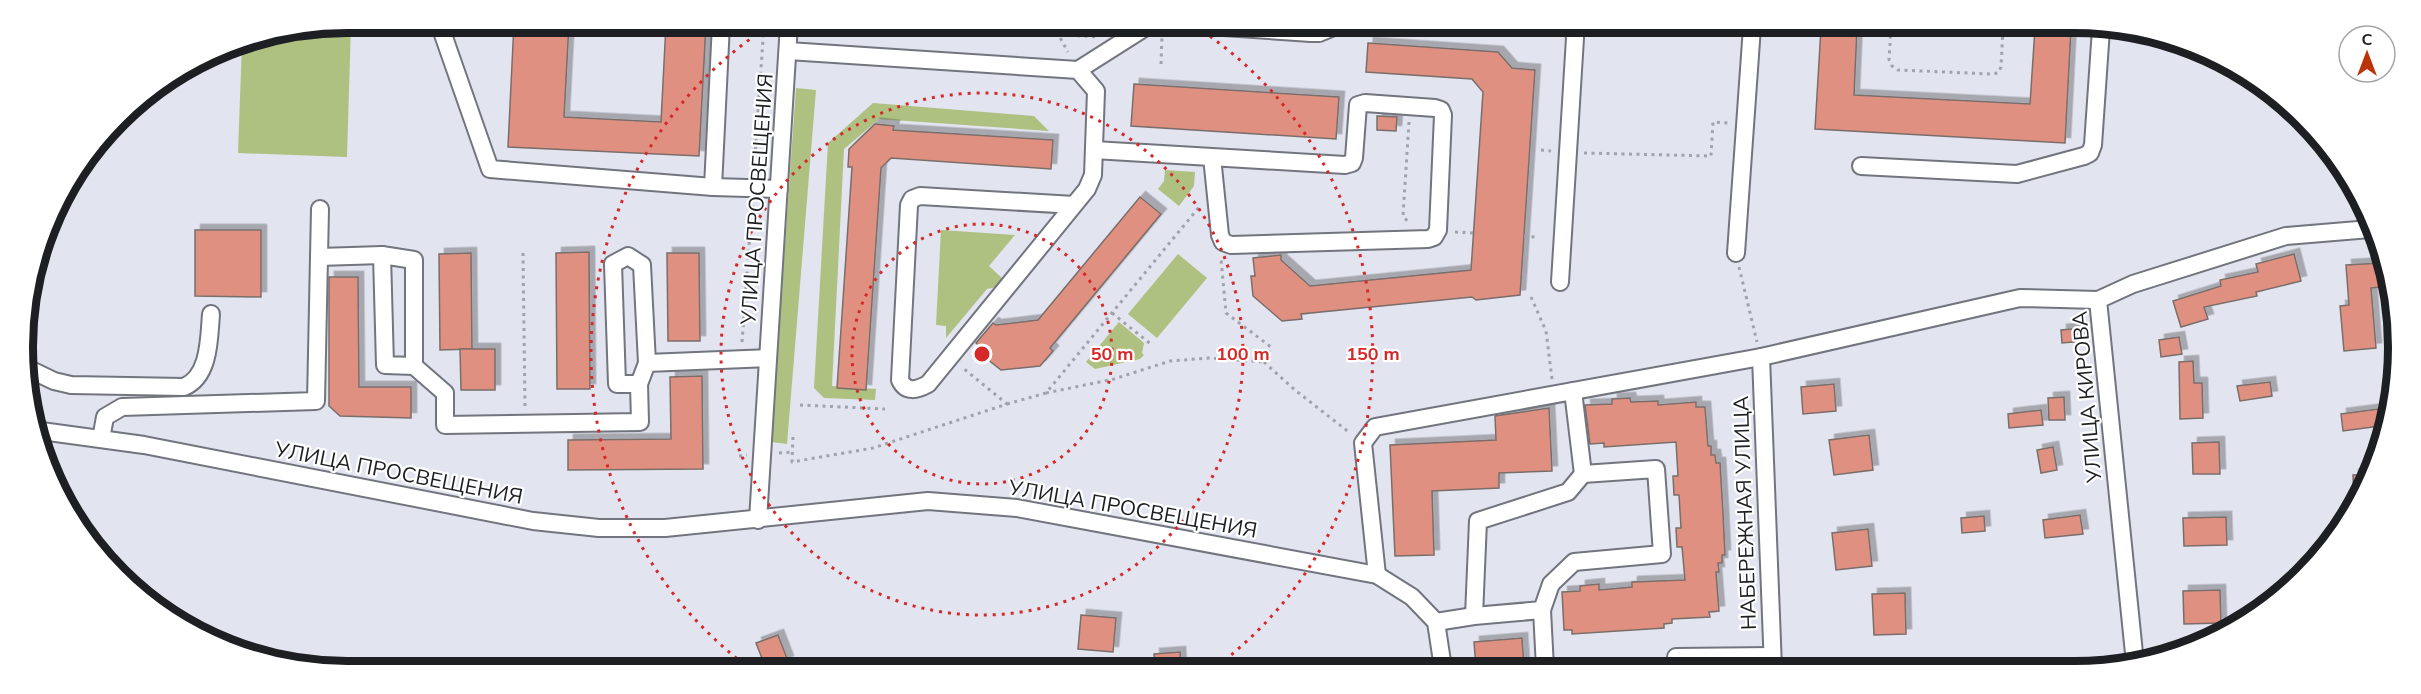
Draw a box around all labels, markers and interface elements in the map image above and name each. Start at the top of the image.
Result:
north arrow [2337,24,2397,84]
text: С [2362,29,2373,49]
street label: УЛИЦА ПРОСВЕЩЕНИЯ [734,72,778,327]
street label: УЛИЦА КИРОВА [2066,310,2107,485]
text: 50 m [1091,342,1133,365]
text: 100 m [1216,342,1270,365]
text: 150 m [1346,342,1400,365]
centre of rings [972,344,992,364]
street label: НАБЕРЕЖНАЯ УЛИЦА [1727,395,1761,631]
street label: УЛИЦА ПРОСВЕЩЕНИЯ [272,435,525,509]
street label: УЛИЦА ПРОСВЕЩЕНИЯ [1006,473,1259,543]

